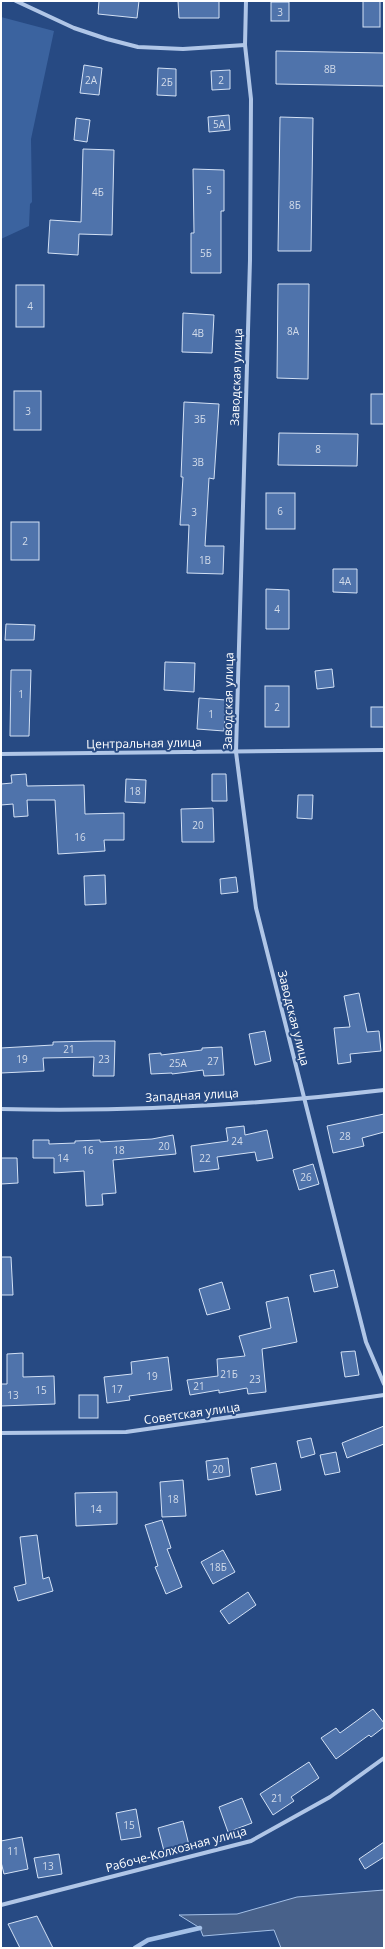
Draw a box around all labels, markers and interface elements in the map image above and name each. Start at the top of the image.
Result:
house number: 3 [277,5,283,19]
house number: 8В [324,62,336,76]
house number: 2А [85,73,98,87]
house number: 2 [218,73,224,87]
house number: 2Б [161,75,173,89]
house number: 5А [213,117,226,131]
house number: 5 [206,183,212,197]
house number: 4Б [92,185,104,199]
house number: 8Б [289,198,301,212]
house number: 5Б [200,246,212,260]
house number: 4 [27,299,33,313]
house number: 8А [287,324,300,338]
house number: 4В [192,326,204,340]
street label: Заводская улица [226,328,246,426]
house number: 3 [25,404,31,418]
house number: 3Б [194,412,206,426]
house number: 8 [315,442,321,456]
house number: 3В [192,455,204,469]
house number: 6 [277,504,283,518]
house number: 3 [191,505,197,519]
house number: 2 [22,534,28,548]
house number: 1В [199,553,211,567]
house number: 4А [339,574,352,588]
house number: 4 [274,602,280,616]
street label: Заводская улица [219,652,237,750]
house number: 1 [18,687,24,701]
house number: 2 [274,700,280,714]
house number: 1 [208,707,214,721]
street label: Центральная улица [86,733,202,753]
house number: 18 [129,784,141,798]
house number: 20 [192,818,204,832]
house number: 16 [74,830,86,844]
street label: Заводская улица [274,969,314,1067]
house number: 21 [63,1042,75,1056]
house number: 19 [16,1052,28,1066]
house number: 23 [98,1052,110,1066]
house number: 27 [207,1054,219,1068]
house number: 25А [169,1056,188,1070]
street label: Западная улица [145,1084,239,1106]
house number: 28 [339,1129,351,1143]
house number: 24 [231,1134,243,1148]
house number: 20 [158,1139,170,1153]
house number: 16 [82,1143,94,1157]
house number: 18 [113,1143,125,1157]
house number: 14 [57,1151,69,1165]
house number: 22 [199,1151,211,1165]
house number: 26 [300,1170,312,1184]
house number: 21Б [220,1367,238,1381]
house number: 19 [146,1369,158,1383]
house number: 23 [249,1372,261,1386]
house number: 21 [193,1379,205,1393]
house number: 17 [111,1382,123,1396]
house number: 15 [35,1383,47,1397]
house number: 13 [7,1388,19,1402]
street label: Советская улица [143,1398,241,1428]
house number: 20 [212,1462,224,1476]
house number: 18 [167,1492,179,1506]
house number: 14 [90,1502,102,1516]
house number: 18Б [209,1560,227,1574]
house number: 21 [271,1791,283,1805]
house number: 15 [123,1818,135,1832]
street label: Рабоче-Колхозная улица [104,1822,248,1876]
house number: 11 [7,1844,19,1858]
house number: 13 [42,1859,54,1873]

